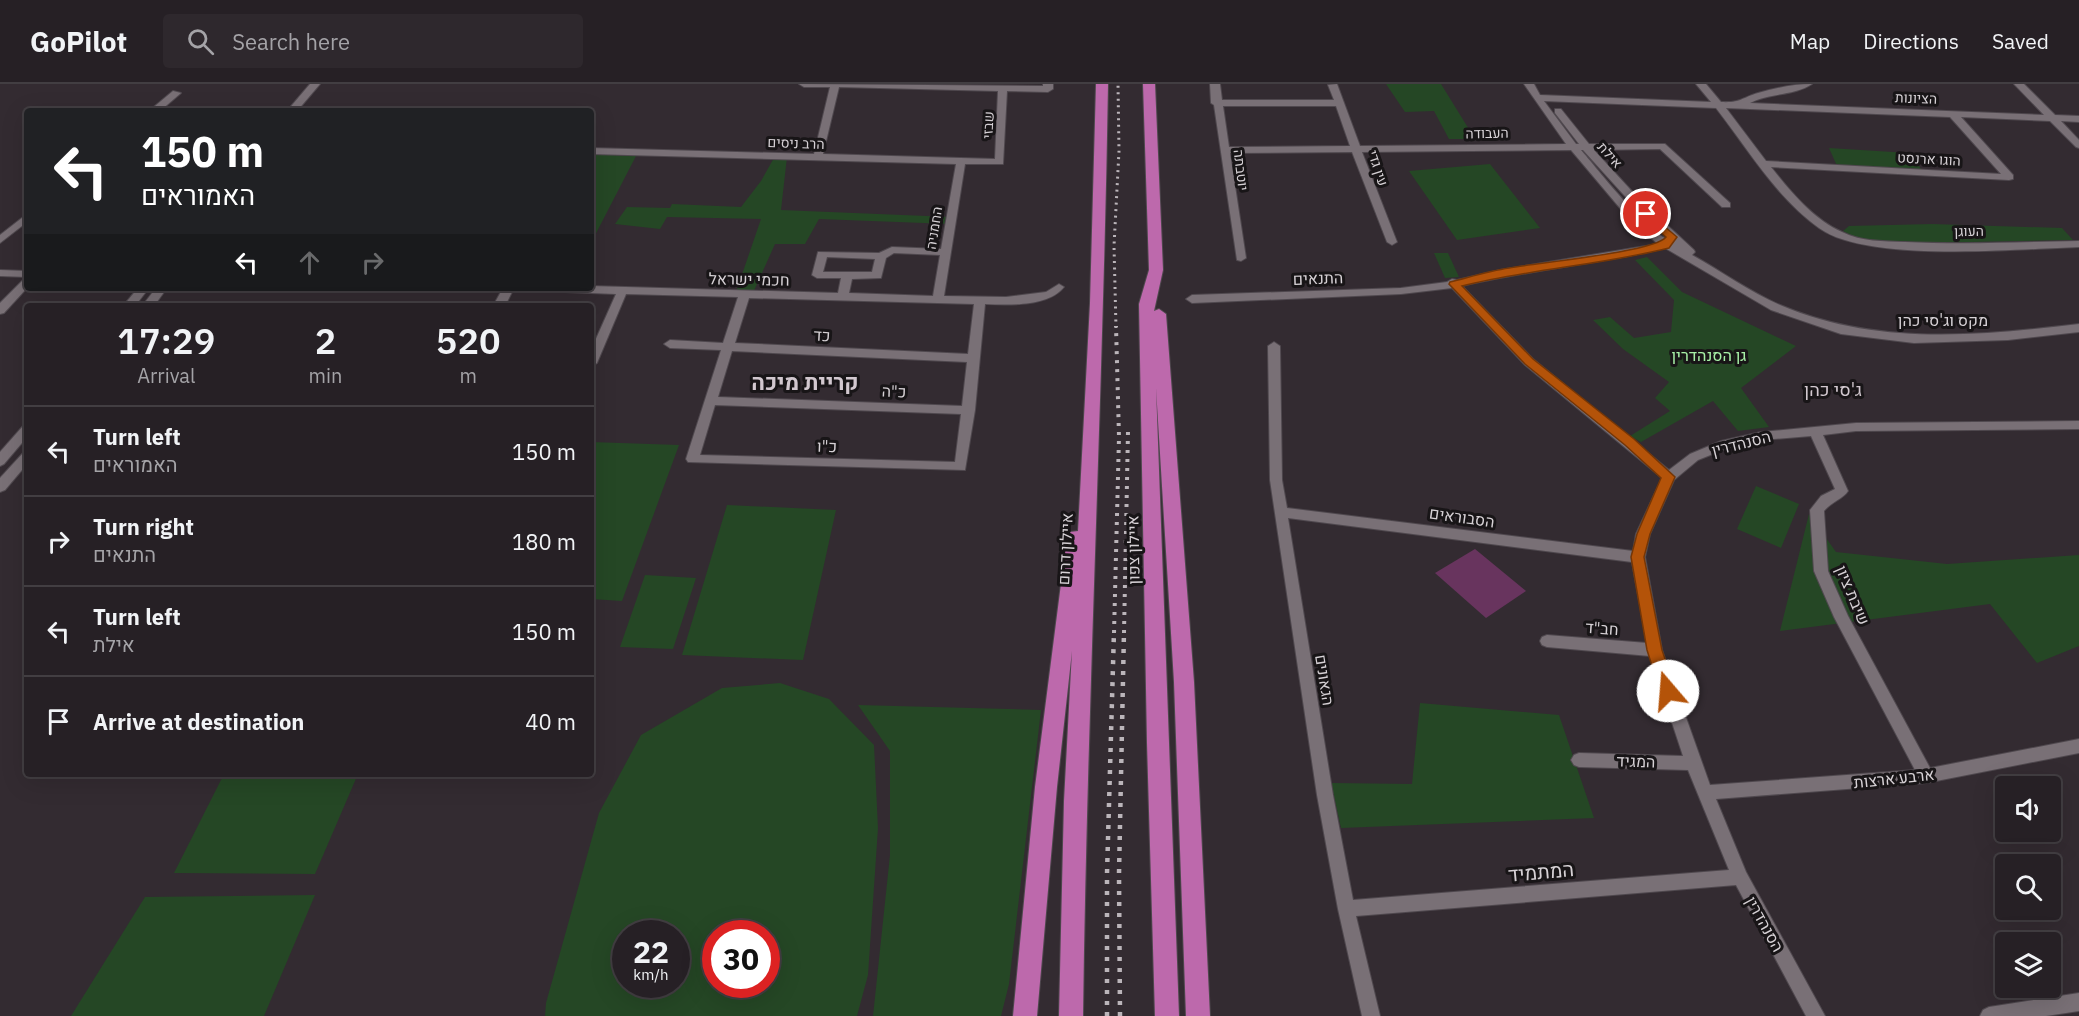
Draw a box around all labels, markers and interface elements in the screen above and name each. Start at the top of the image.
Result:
search box [163,14,583,68]
text: GoPilot [30,23,127,60]
icon: search [184,25,217,58]
text: Search here [232,27,350,56]
text: Map [1790,27,1830,55]
text: Directions [1863,27,1959,55]
text: Saved [1992,27,2049,55]
street label: הציונות [1895,88,1937,108]
street label: שבזי [978,111,998,139]
text: 150 m [141,124,264,179]
street label: העבודה [1465,124,1509,142]
icon: left [42,132,120,210]
street label: הרב ניסים [767,133,825,153]
street label: אילת [1594,138,1626,172]
street label: יוטבתה [1230,148,1252,192]
street label: עין גדי [1364,148,1392,188]
street label: הוגו ארנסט [1897,148,1961,170]
text: האמוראים [141,177,255,212]
pin [1620,188,1671,239]
icon: arrive [1629,197,1662,230]
street label: החמניה [922,205,946,251]
street label: העוגן [1954,222,1984,240]
icon: left [230,246,263,279]
icon: ahead [293,246,326,279]
icon: right [356,246,389,279]
street label: התנאים [1292,267,1344,289]
street label: חכמי ישראל [708,268,790,290]
street label: מקס וג'סי כהן [1898,310,1988,330]
text: 17:29 [117,317,215,364]
text: 2 [315,317,336,364]
text: 520 [436,317,501,364]
street label: כד [813,325,831,345]
park label: גן הסנהדרין [1672,345,1747,365]
text: Arrival [137,362,195,389]
text: min [309,362,342,389]
text: m [459,362,477,389]
district label: קריית מיכה [751,367,859,396]
district label: ג'סי כהן [1804,378,1862,401]
street label: כ"ה [881,381,907,401]
text: Turn left [93,422,181,451]
street label: הסנהדרין [1709,426,1773,460]
icon: left [42,435,75,468]
street label: כ"ו [817,436,837,456]
text: 150 m [512,437,576,466]
text: האמוראים [93,451,178,478]
street label: הסבוראים [1428,503,1496,531]
text: Turn right [93,512,194,541]
street label: איילון דרום [1053,512,1077,586]
street label: איילון צפון [1122,515,1144,585]
icon: right [42,525,75,558]
text: 180 m [512,527,576,556]
text: התנאים [93,541,156,568]
street label: שיבת ציון [1832,562,1874,628]
text: Turn left [93,602,181,631]
icon: left [42,615,75,648]
text: 150 m [512,617,576,646]
street label: חב"ד [1585,617,1619,639]
text: אילת [93,631,135,658]
street label: הגאונים [1311,653,1339,707]
position arrow [1636,659,1700,723]
icon: arrive [42,705,75,738]
text: Arrive at destination [93,707,304,736]
text: 40 m [525,707,576,736]
street label: המגיד [1616,750,1656,772]
street label: ארבע ארצות [1853,764,1935,792]
map controls [1995,776,2061,998]
button: sound [1995,776,2061,842]
button: search [1995,854,2061,920]
street label: המתמיד [1507,855,1575,888]
street label: הסנהדרין [1742,893,1788,955]
speed limit sign: 30 [702,920,780,998]
text: 22 [633,932,669,971]
button: layers [1995,932,2061,998]
text: km/h [633,965,669,984]

